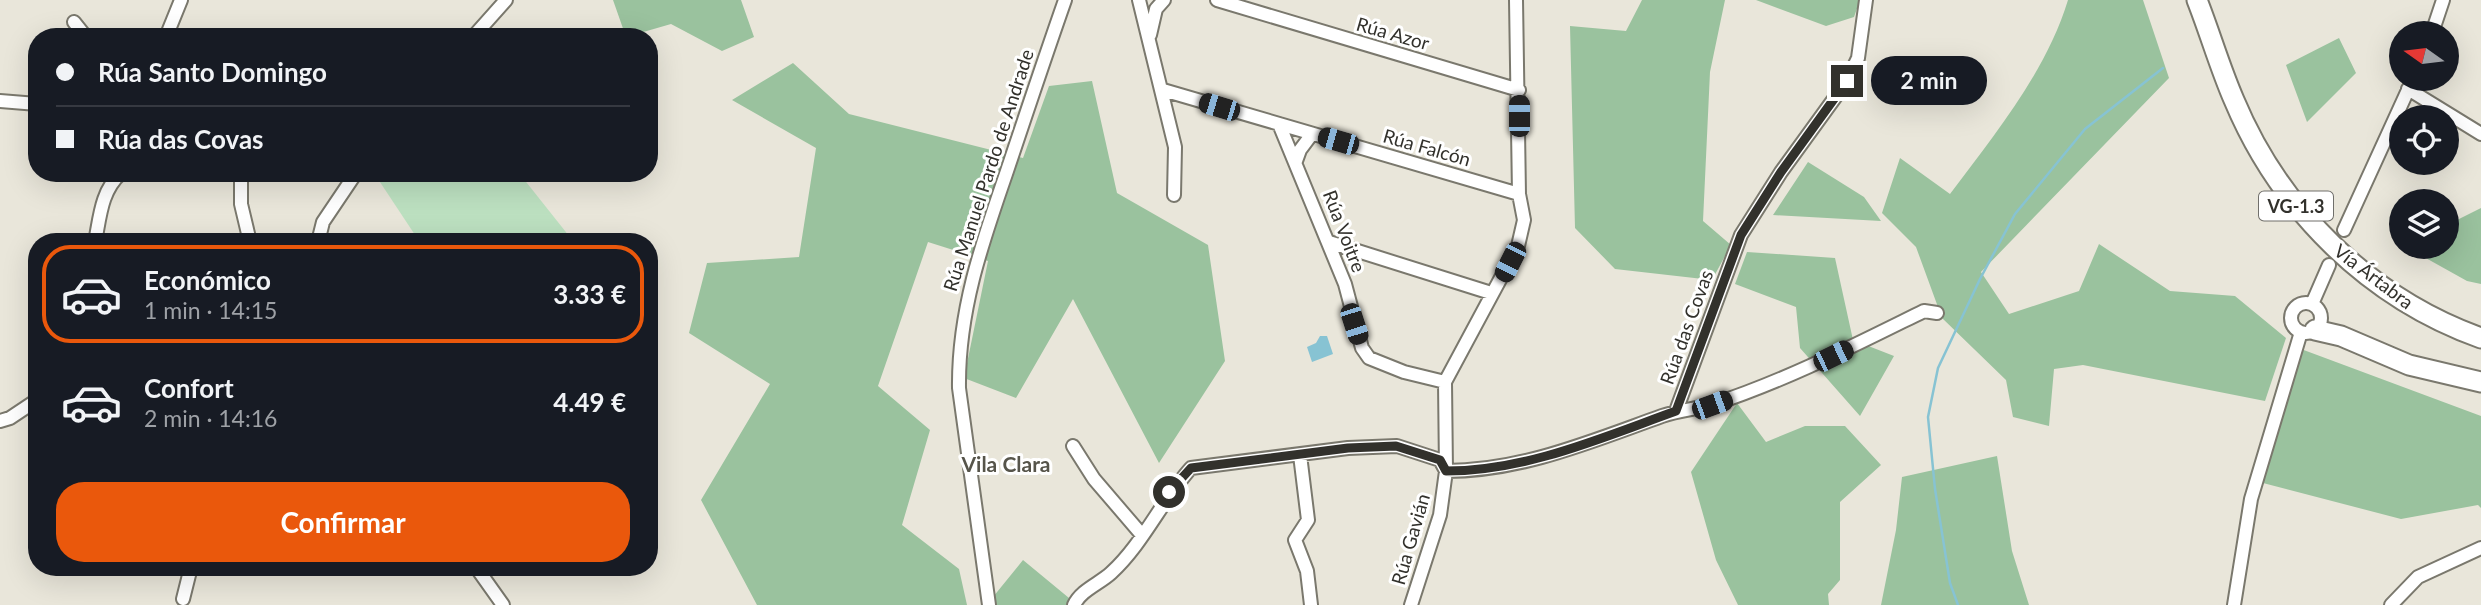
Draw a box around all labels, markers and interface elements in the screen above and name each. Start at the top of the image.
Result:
street label: Rúa Azor [1354,12,1432,54]
north arrow [2389,21,2459,91]
map controls [2389,21,2459,259]
street label: Rúa Manuel Pardo de Andrade [938,46,1038,294]
text: Rúa Santo Domingo [98,56,327,88]
callout: 2 min [1871,56,1987,106]
route end [1831,65,1863,97]
text: 2 min [1900,66,1958,94]
car [1196,91,1243,123]
car [1509,95,1530,137]
button: locate [2389,105,2459,175]
text: Rúa das Covas [98,123,264,155]
street label: Rúa Falcón [1381,124,1473,170]
car [1315,125,1362,157]
street label: Rúa Voitre [1319,187,1371,275]
button: layers [2389,189,2459,259]
road number: VG-1.3 [2259,191,2333,220]
car [1492,239,1529,285]
street label: Vía Ártabra [2330,239,2418,313]
icon: car [60,263,123,326]
text: Económico [144,264,271,296]
street label: Rúa das Covas [1655,267,1717,387]
text: 3.33 € [553,278,626,310]
text: 1 min · 14:15 [144,296,277,324]
car [1338,301,1371,347]
car [1810,337,1857,375]
icon: car [60,371,123,434]
text: Confort [144,372,234,404]
text: 4.49 € [553,386,626,418]
car [1689,388,1736,422]
text: 2 min · 14:16 [144,404,277,432]
district label: Vila Clara [960,451,1051,476]
route start [1153,476,1185,508]
button: Confirmar [56,482,630,562]
street label: Rúa Gavián [1386,491,1434,587]

